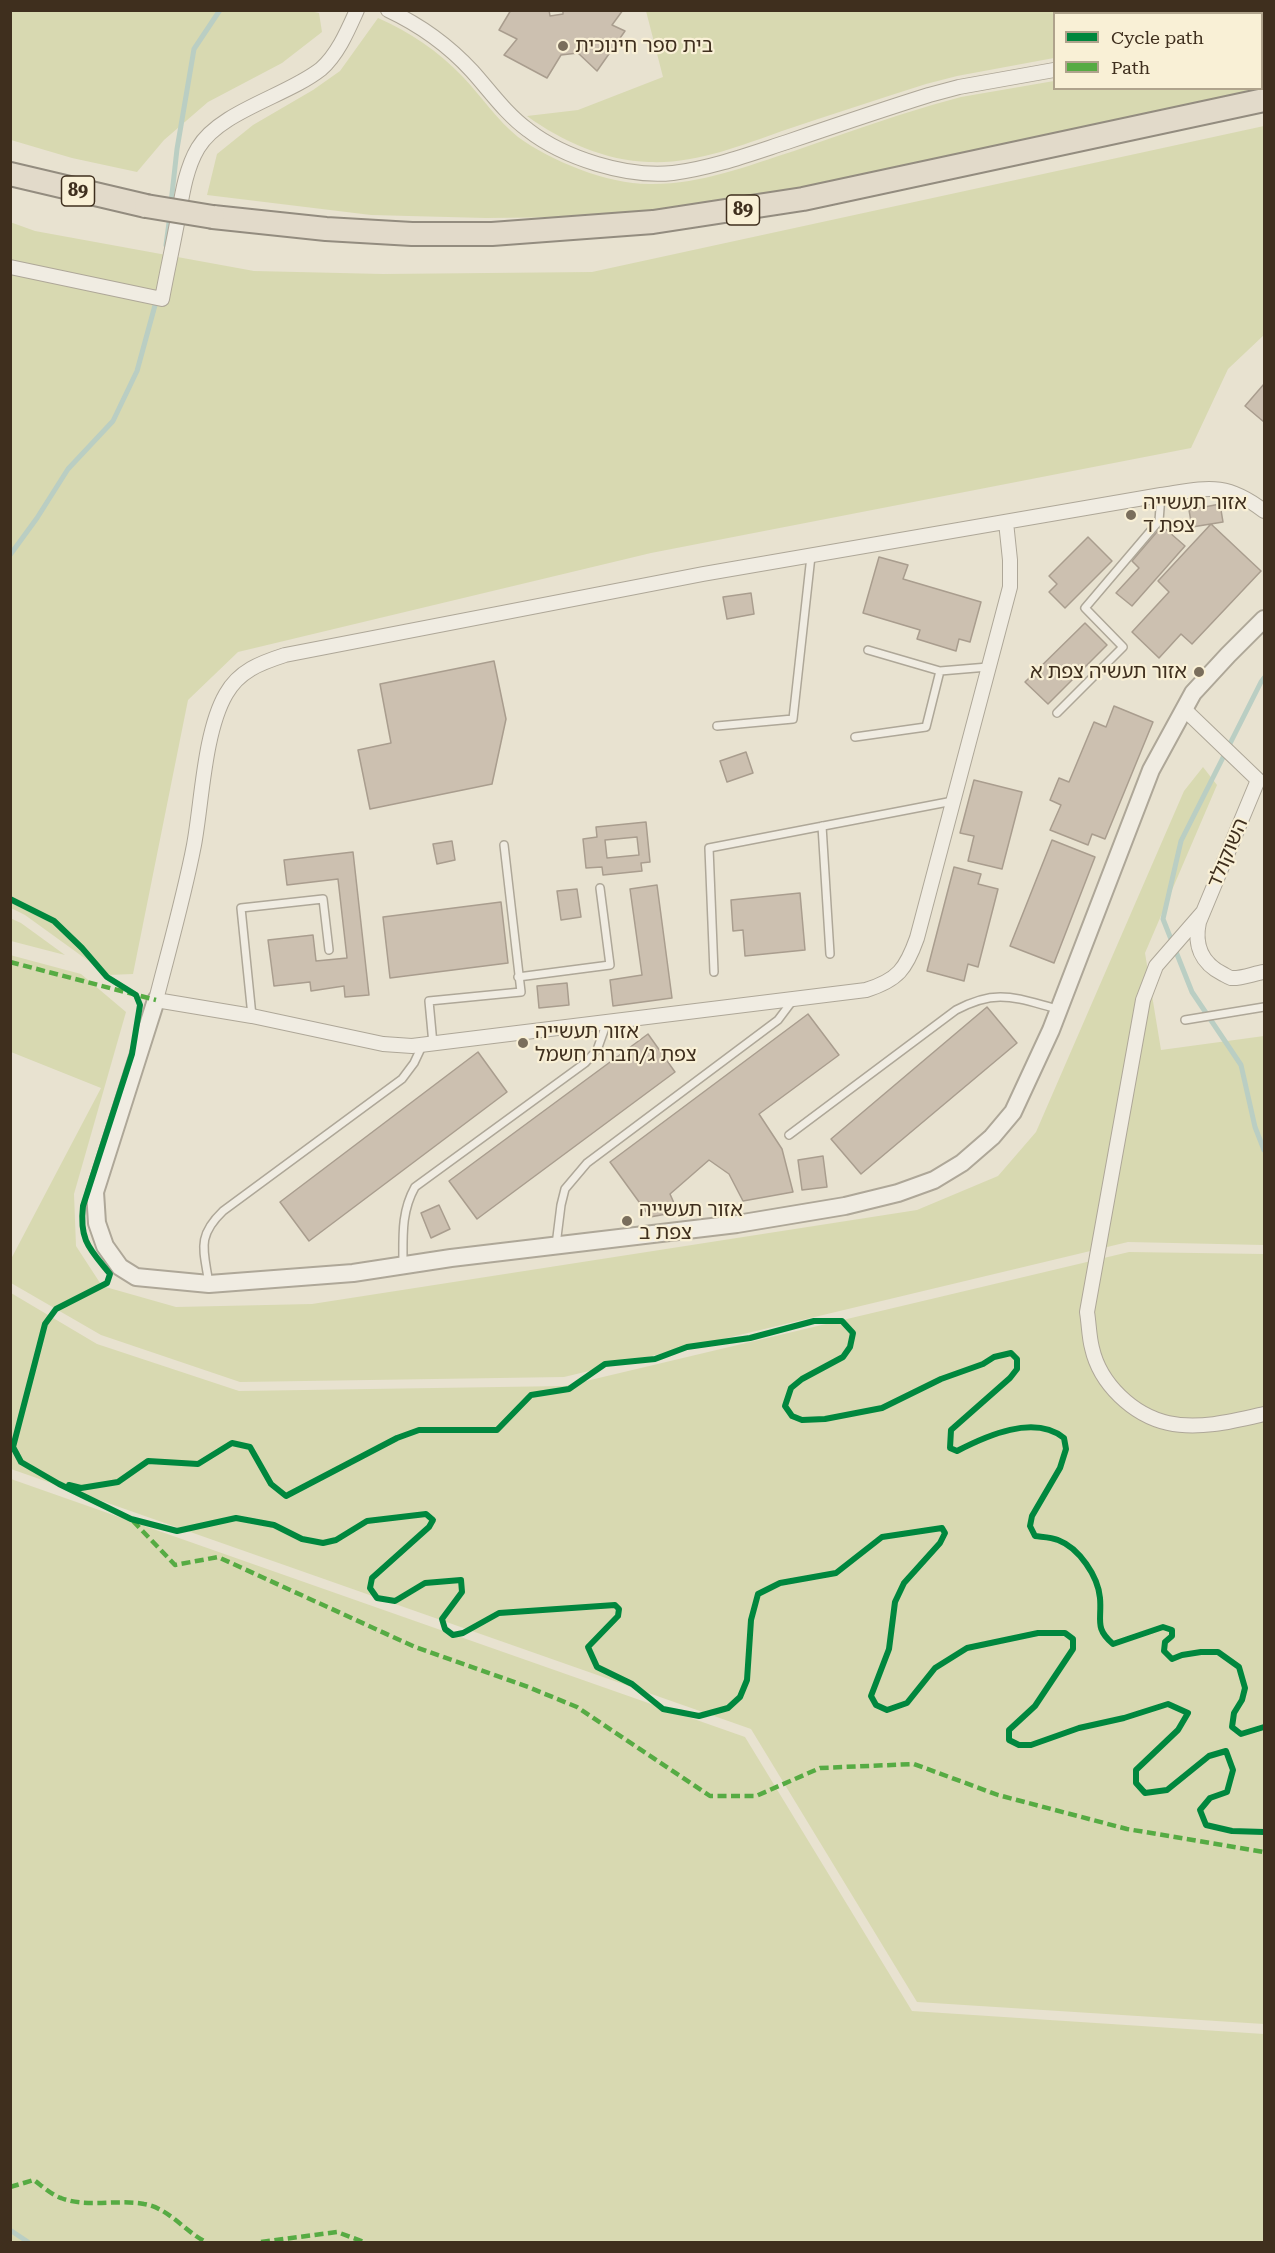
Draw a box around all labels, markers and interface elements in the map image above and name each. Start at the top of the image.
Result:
legend [1053,12,1263,90]
text: Cycle path [1111,27,1204,48]
place label: בית ספר חינוכית [575,34,713,58]
marker: בית ספר חינוכית [556,39,570,53]
text: Path [1111,57,1150,78]
road number: 89 [62,176,94,206]
road number: 89 [726,195,760,225]
place label: אזור תעשייה צפת ד [1143,491,1247,538]
marker: אזור תעשייה צפת ד [1124,508,1138,522]
place label: אזור תעשיה צפת א [1030,660,1187,684]
marker: אזור תעשיה צפת א [1192,665,1206,679]
street label: השוקולד [1203,815,1253,891]
place label: אזור תעשייה צפת ג/חברת חשמל [535,1020,697,1067]
marker: אזור תעשייה צפת ג/חברת חשמל [516,1036,530,1050]
place label: אזור תעשייה צפת ב [639,1198,743,1245]
marker: אזור תעשייה צפת ב [620,1214,634,1228]

